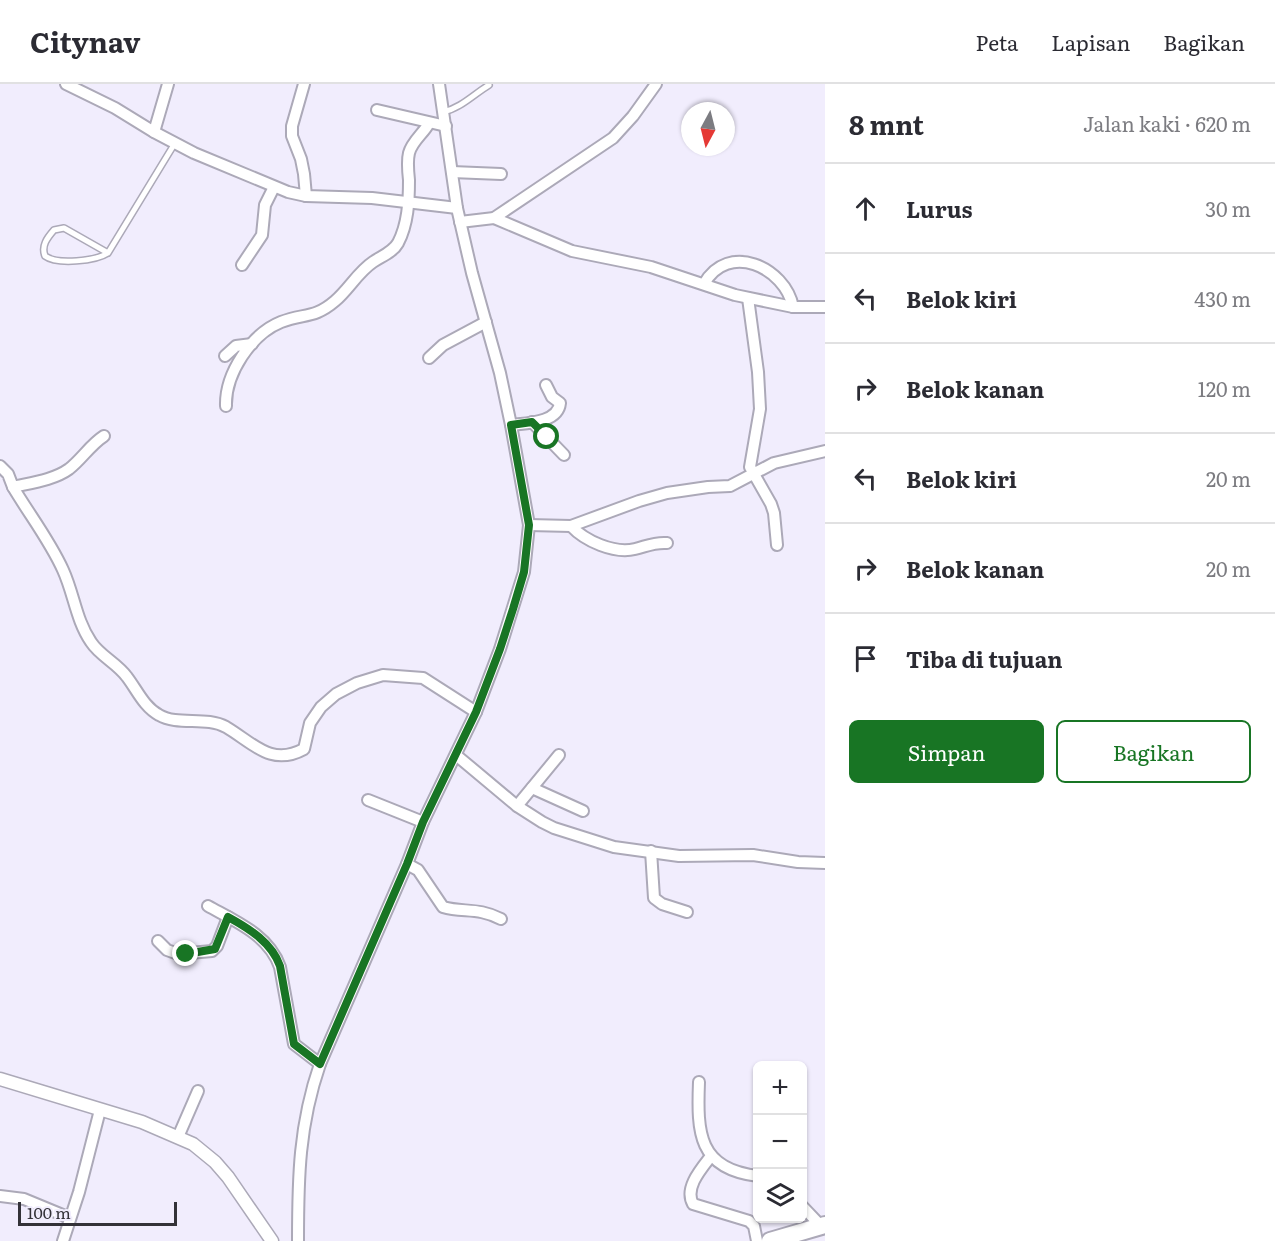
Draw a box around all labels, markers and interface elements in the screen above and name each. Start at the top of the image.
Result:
text: Citynav [30,20,140,62]
text: Peta [976,26,1018,57]
text: Lapisan [1051,26,1130,57]
text: Bagikan [1163,26,1245,57]
north arrow [681,102,735,156]
text: 8 mnt [849,104,924,143]
text: Jalan kaki · 620 m [1083,108,1251,138]
icon: ahead [849,192,882,225]
text: Lurus [906,192,973,225]
text: 30 m [1205,193,1251,223]
icon: left [849,282,882,315]
text: Belok kiri [906,282,1017,315]
text: 430 m [1194,283,1251,313]
icon: right [849,372,882,405]
text: Belok kanan [906,372,1044,405]
text: 120 m [1198,373,1251,403]
route start [533,423,559,449]
icon: left [849,462,882,495]
text: Belok kiri [906,462,1017,495]
text: 20 m [1206,463,1251,493]
icon: right [849,552,882,585]
text: Belok kanan [906,552,1044,585]
text: 20 m [1206,553,1251,583]
icon: arrive [849,642,882,675]
text: Tiba di tujuan [906,642,1062,675]
button: Simpan [849,720,1044,783]
button: Bagikan [1056,720,1251,783]
route end [172,940,198,966]
map controls [753,1061,807,1223]
button: + [753,1061,807,1115]
button: − [753,1115,807,1169]
button: layers [753,1169,807,1223]
scale bar [18,1199,177,1226]
text: 100 m [27,1200,71,1224]

